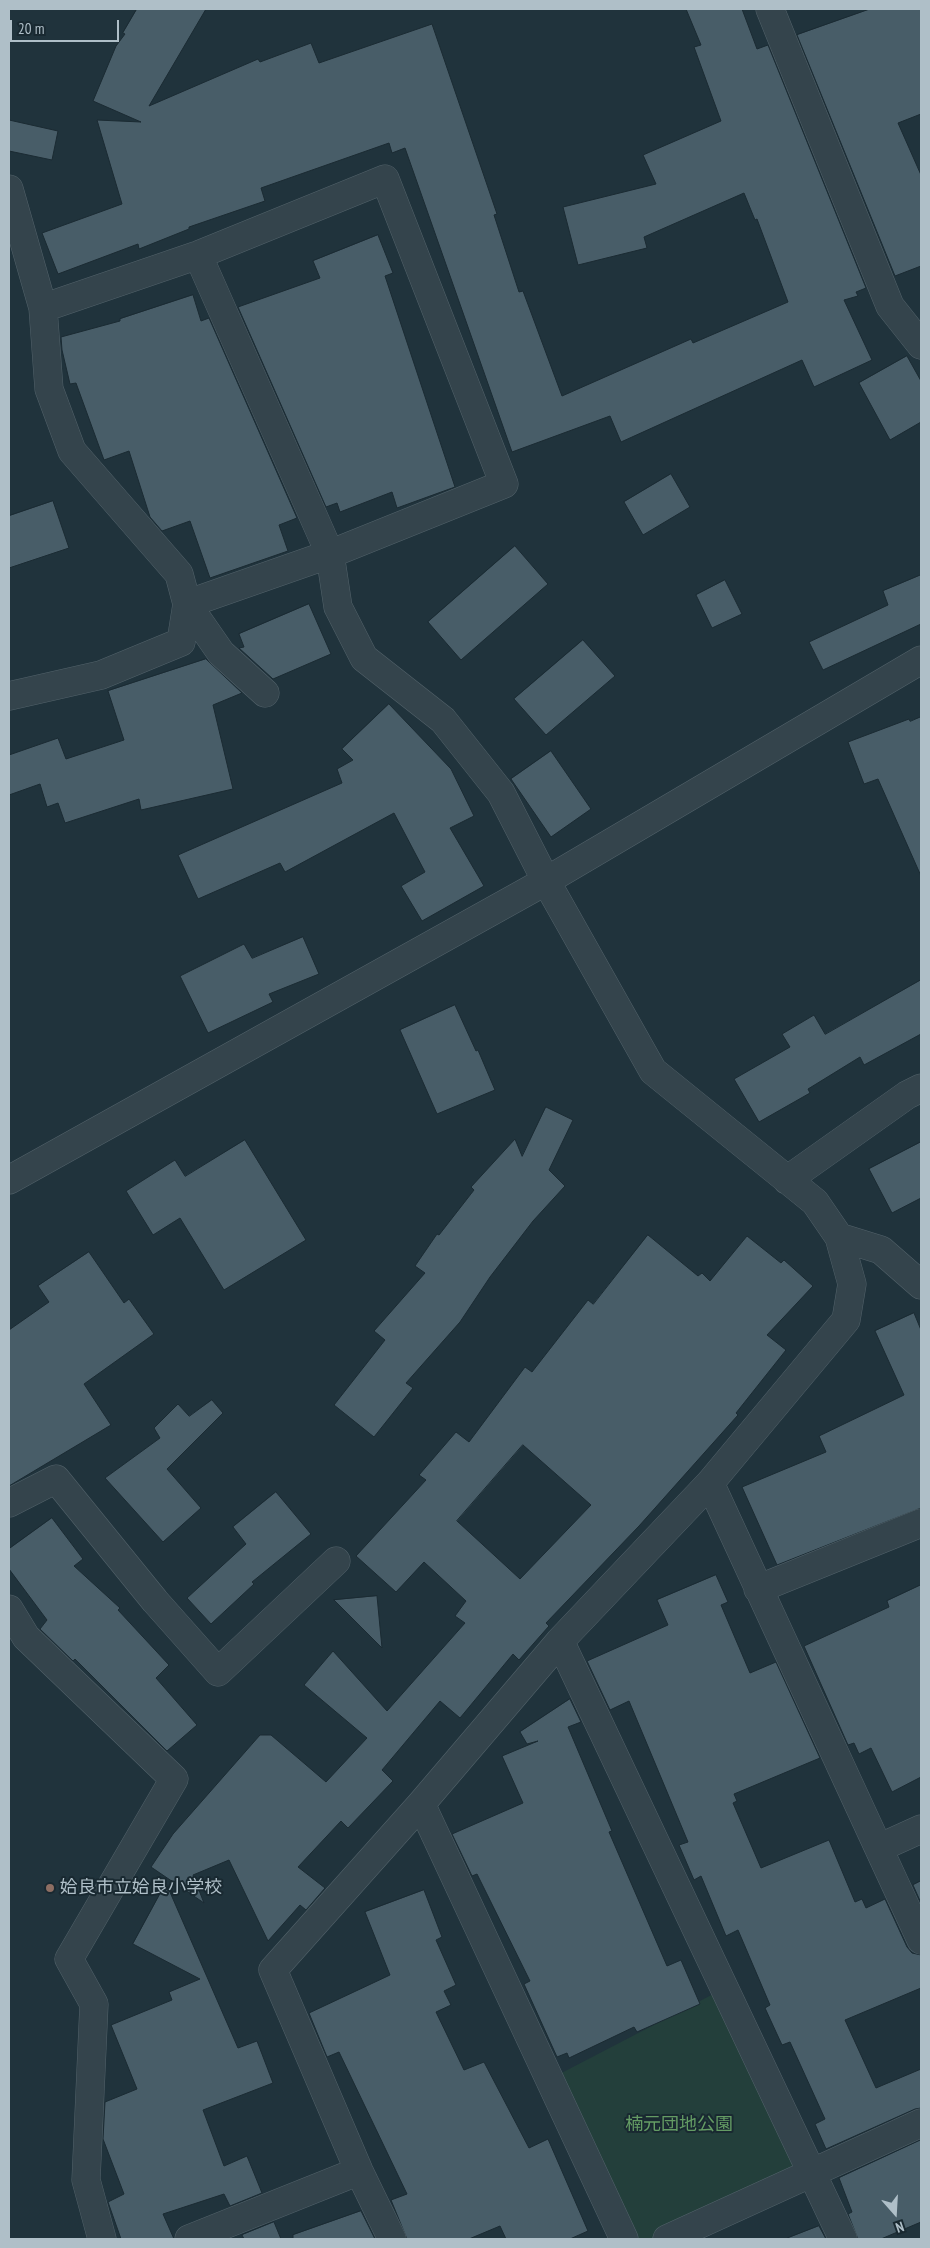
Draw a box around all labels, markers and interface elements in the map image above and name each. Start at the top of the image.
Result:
scale bar [12,10,121,42]
text: 20 m [18,19,44,38]
place label: 姶良市立姶良小学校 [60,1877,222,1899]
marker: 姶良市立姶良小学校 [44,1882,56,1894]
park label: 楠元団地公園 [625,2114,733,2136]
north arrow [870,2188,920,2238]
text: N [893,2217,906,2237]

